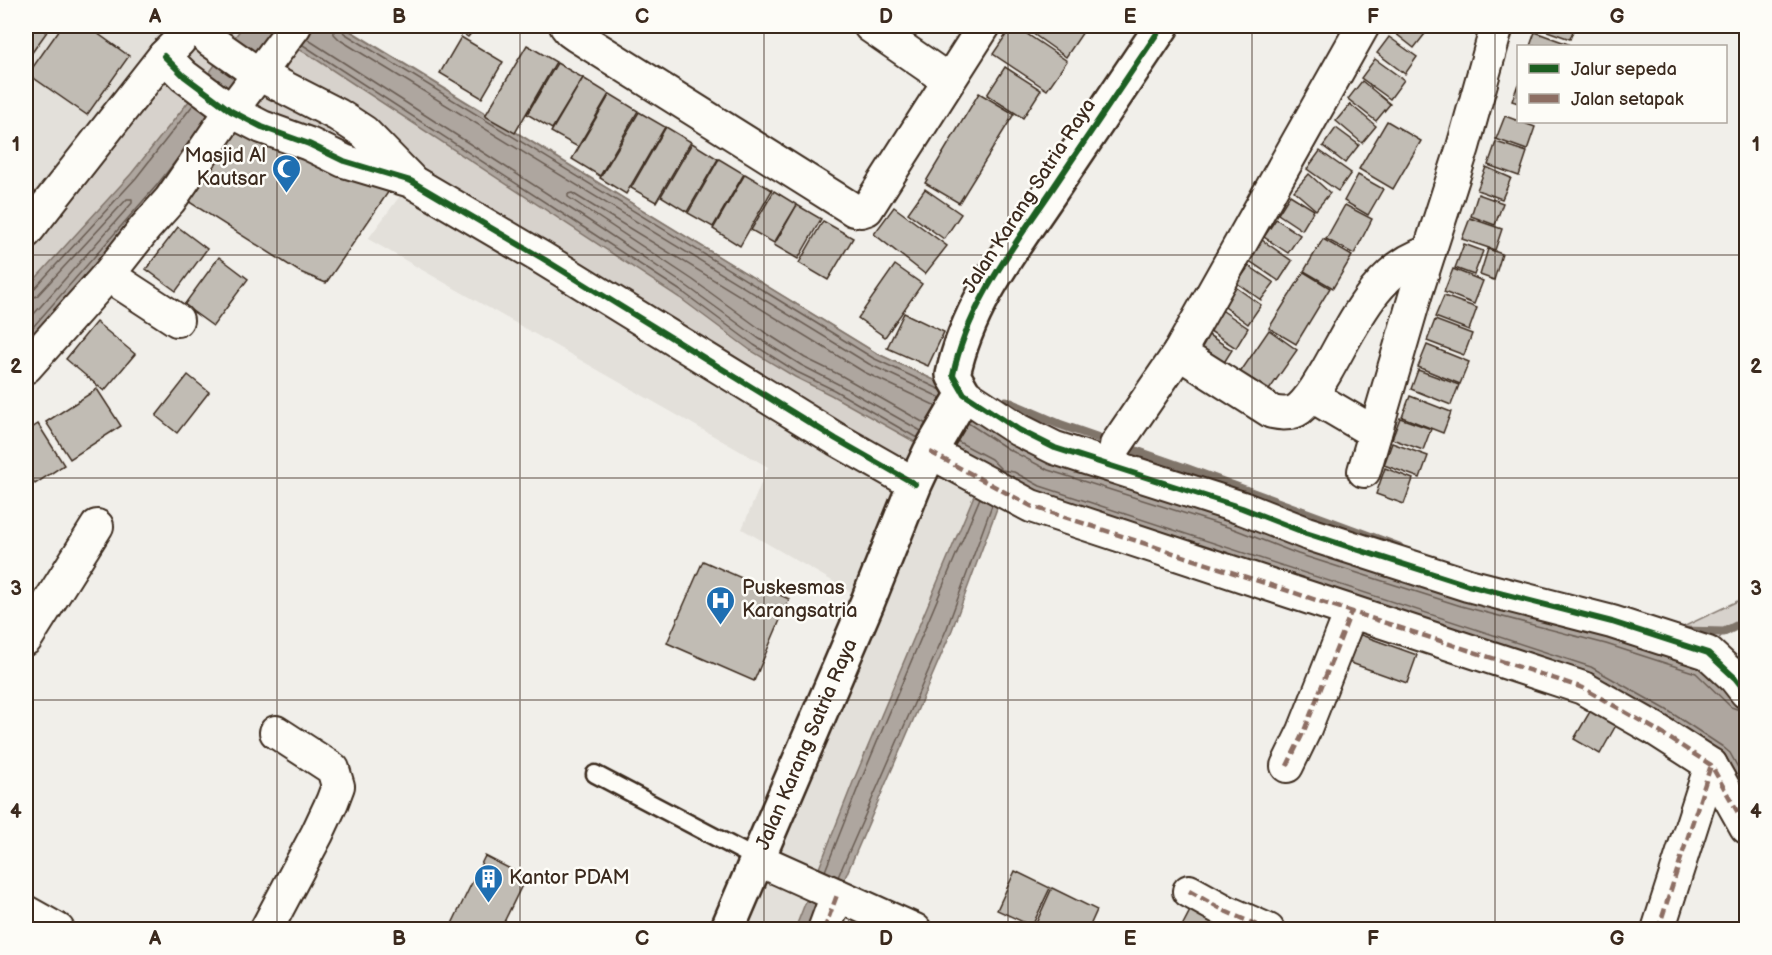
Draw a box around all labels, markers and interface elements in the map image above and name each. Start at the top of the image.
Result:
text: A [148,5,162,29]
text: B [392,5,406,29]
text: C [635,5,649,29]
text: D [879,5,893,29]
text: E [1124,5,1137,29]
text: F [1367,5,1379,29]
text: G [1610,5,1625,29]
legend [1517,45,1727,123]
text: Jalur sepeda [1571,59,1677,80]
text: Jalan setapak [1571,89,1684,110]
street label: Jalan Karang Satria Raya [957,94,1101,298]
text: 1 [12,133,20,157]
text: 1 [1752,133,1760,157]
place label: Masjid Al Kautsar [185,144,267,191]
mosque icon: Masjid Al Kautsar [271,152,303,194]
text: 2 [10,355,22,379]
text: 2 [1750,355,1762,379]
place label: Puskesmas Karangsatria [742,576,858,623]
text: 3 [10,577,22,601]
text: 3 [1750,577,1762,601]
hospital icon: Puskesmas Karangsatria [705,584,737,626]
street label: Jalan Karang Satria Raya [751,635,862,854]
text: 4 [10,800,22,824]
text: 4 [1750,800,1762,824]
building icon: Kantor PDAM [472,862,504,904]
place label: Kantor PDAM [509,866,630,890]
text: A [148,927,162,951]
text: B [392,927,406,951]
text: C [635,927,649,951]
text: D [879,927,893,951]
text: E [1124,927,1137,951]
text: F [1367,927,1379,951]
text: G [1610,927,1625,951]

